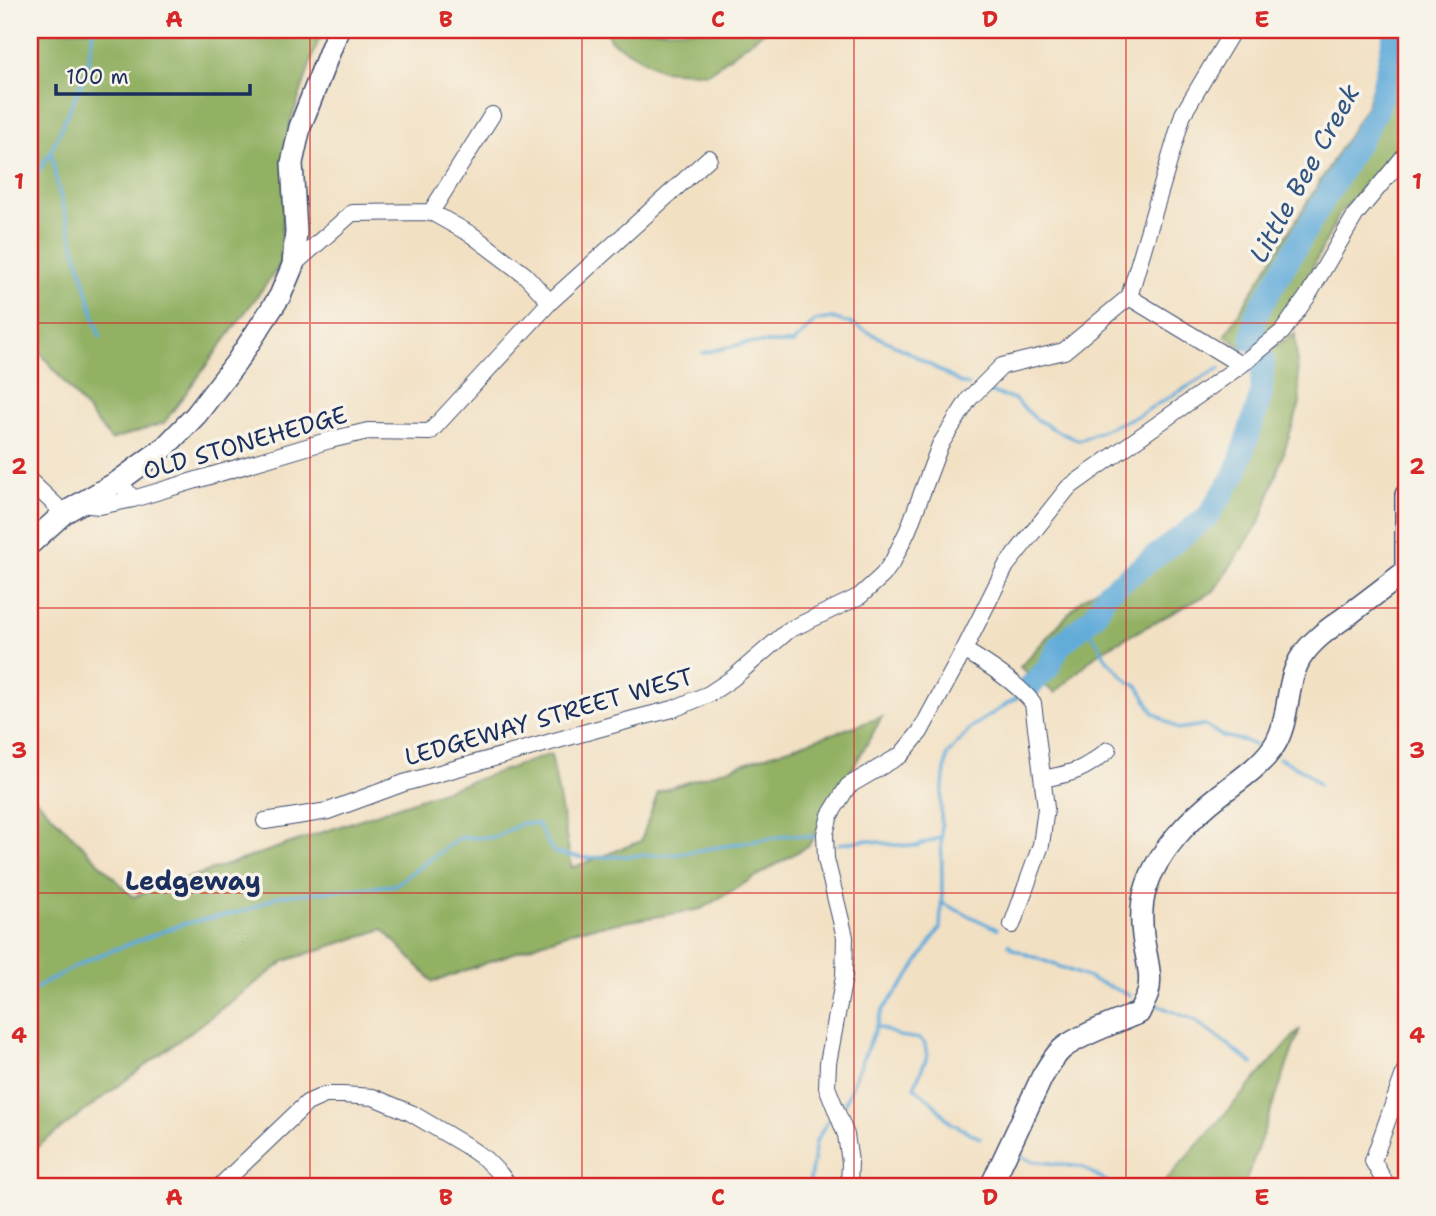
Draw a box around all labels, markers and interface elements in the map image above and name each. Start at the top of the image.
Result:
text: A [165,4,183,34]
text: B [439,4,453,34]
text: C [711,4,725,34]
text: D [982,4,998,34]
text: E [1254,4,1270,34]
scale bar [56,52,250,96]
text: 100 m [66,63,129,91]
water label: Little Bee Creek [1240,77,1368,269]
text: 1 [14,166,24,196]
text: 1 [1412,166,1422,196]
street label: OLD STONEHEDGE [139,399,351,487]
text: 2 [11,451,27,481]
text: 2 [1409,451,1425,481]
street label: LEDGEWAY STREET WEST [401,660,697,774]
text: 3 [11,735,27,765]
text: 3 [1409,735,1425,765]
district label: Ledgeway [125,863,261,898]
text: 4 [11,1020,27,1050]
text: 4 [1409,1020,1425,1050]
text: A [165,1182,183,1212]
text: B [439,1182,453,1212]
text: C [711,1182,725,1212]
text: D [982,1182,998,1212]
text: E [1254,1182,1270,1212]

